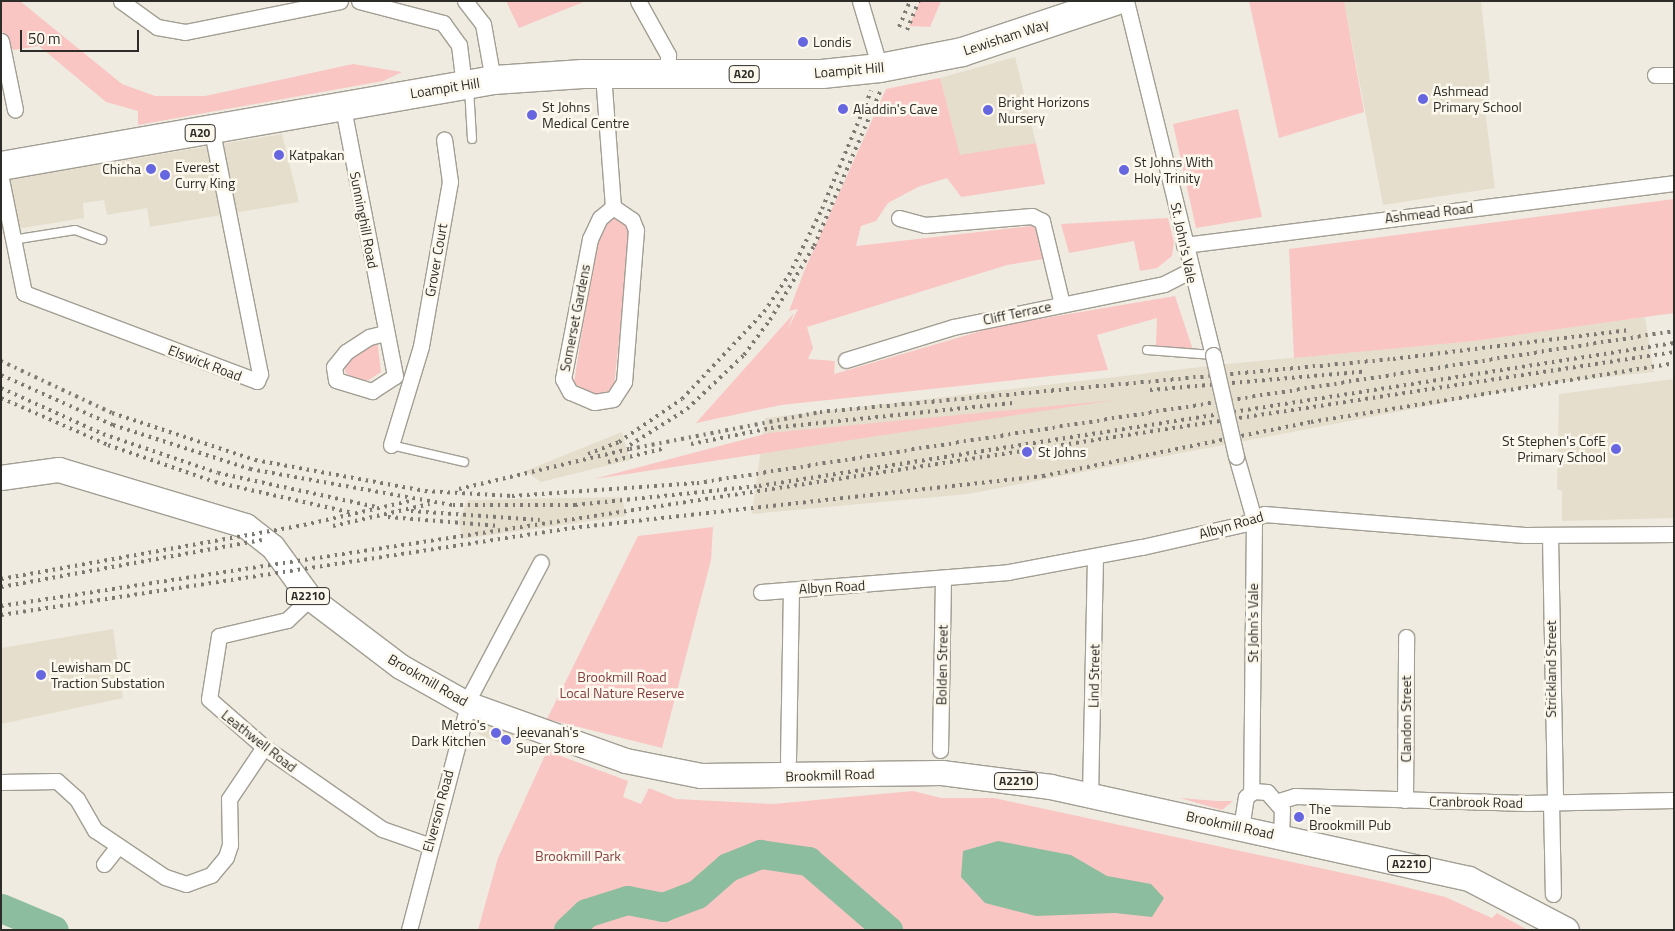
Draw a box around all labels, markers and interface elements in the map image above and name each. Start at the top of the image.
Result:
street label: Lewisham Way [961,15,1051,59]
scale bar [22,20,141,52]
text: 50 m [28,27,61,50]
place label: Londis [813,34,852,50]
marker: Londis [797,36,809,48]
street label: Loampit Hill [813,59,885,81]
road number: A20 [728,64,760,84]
street label: Loampit Hill [409,74,481,102]
place label: Ashmead Primary School [1433,83,1522,115]
marker: Ashmead Primary School [1417,93,1429,105]
place label: Bright Horizons Nursery [998,94,1090,126]
place label: St Johns Medical Centre [542,99,629,132]
place label: Aladdin's Cave [853,101,937,117]
marker: Aladdin's Cave [837,103,849,115]
marker: Bright Horizons Nursery [982,104,994,116]
marker: St Johns Medical Centre [526,109,538,121]
road number: A20 [184,124,216,142]
place label: Katpakan [289,147,344,163]
marker: Katpakan [273,149,285,161]
place label: St Johns With Holy Trinity [1134,154,1213,186]
place label: Everest Curry King [175,159,235,192]
place label: Chicha [102,161,141,177]
marker: Chicha [145,163,157,175]
marker: St Johns With Holy Trinity [1118,164,1130,176]
marker: Everest Curry King [159,169,171,181]
street label: Sunninghill Road [346,170,382,270]
street label: Ashmead Road [1384,199,1474,227]
street label: St. John's Vale [1167,201,1201,285]
street label: Grover Court [421,222,451,298]
street label: Somerset Gardens [556,263,594,373]
street label: Cliff Terrace [981,298,1053,328]
street label: Elswick Road [166,341,244,385]
place label: St Stephen's CofE Primary School [1502,433,1606,466]
marker: St Stephen's CofE Primary School [1610,443,1622,455]
place label: St Johns [1038,444,1086,460]
marker: St Johns [1020,445,1034,459]
street label: Albyn Road [1197,508,1265,542]
street label: Albyn Road [798,577,866,597]
street label: St John's Vale [1245,583,1261,663]
road number: A2210 [286,586,330,606]
street label: Strickland Street [1543,620,1559,718]
street label: Bolden Street [933,625,951,705]
street label: Lind Street [1085,644,1103,708]
street label: Brookmill Road [385,650,471,710]
place label: Lewisham DC Traction Substation [51,659,165,692]
marker: Lewisham DC Traction Substation [35,669,47,681]
park label: Brookmill Road Local Nature Reserve [560,669,684,702]
street label: Clandon Street [1398,676,1414,762]
street label: Leathwell Road [218,706,300,776]
place label: Metro's Dark Kitchen [411,717,486,750]
place label: Jeevanah's Super Store [516,724,585,756]
marker: Metro's Dark Kitchen [490,727,502,739]
marker: Jeevanah's Super Store [500,734,512,746]
street label: Brookmill Road [785,765,875,785]
street label: Elverson Road [419,768,457,854]
road number: A2210 [994,771,1038,790]
street label: Cranbrook Road [1429,793,1523,811]
place label: The Brookmill Pub [1309,801,1391,834]
street label: Brookmill Road [1185,807,1275,843]
marker: The Brookmill Pub [1293,811,1305,823]
park label: Brookmill Park [535,848,621,864]
road number: A2210 [1386,854,1432,874]

